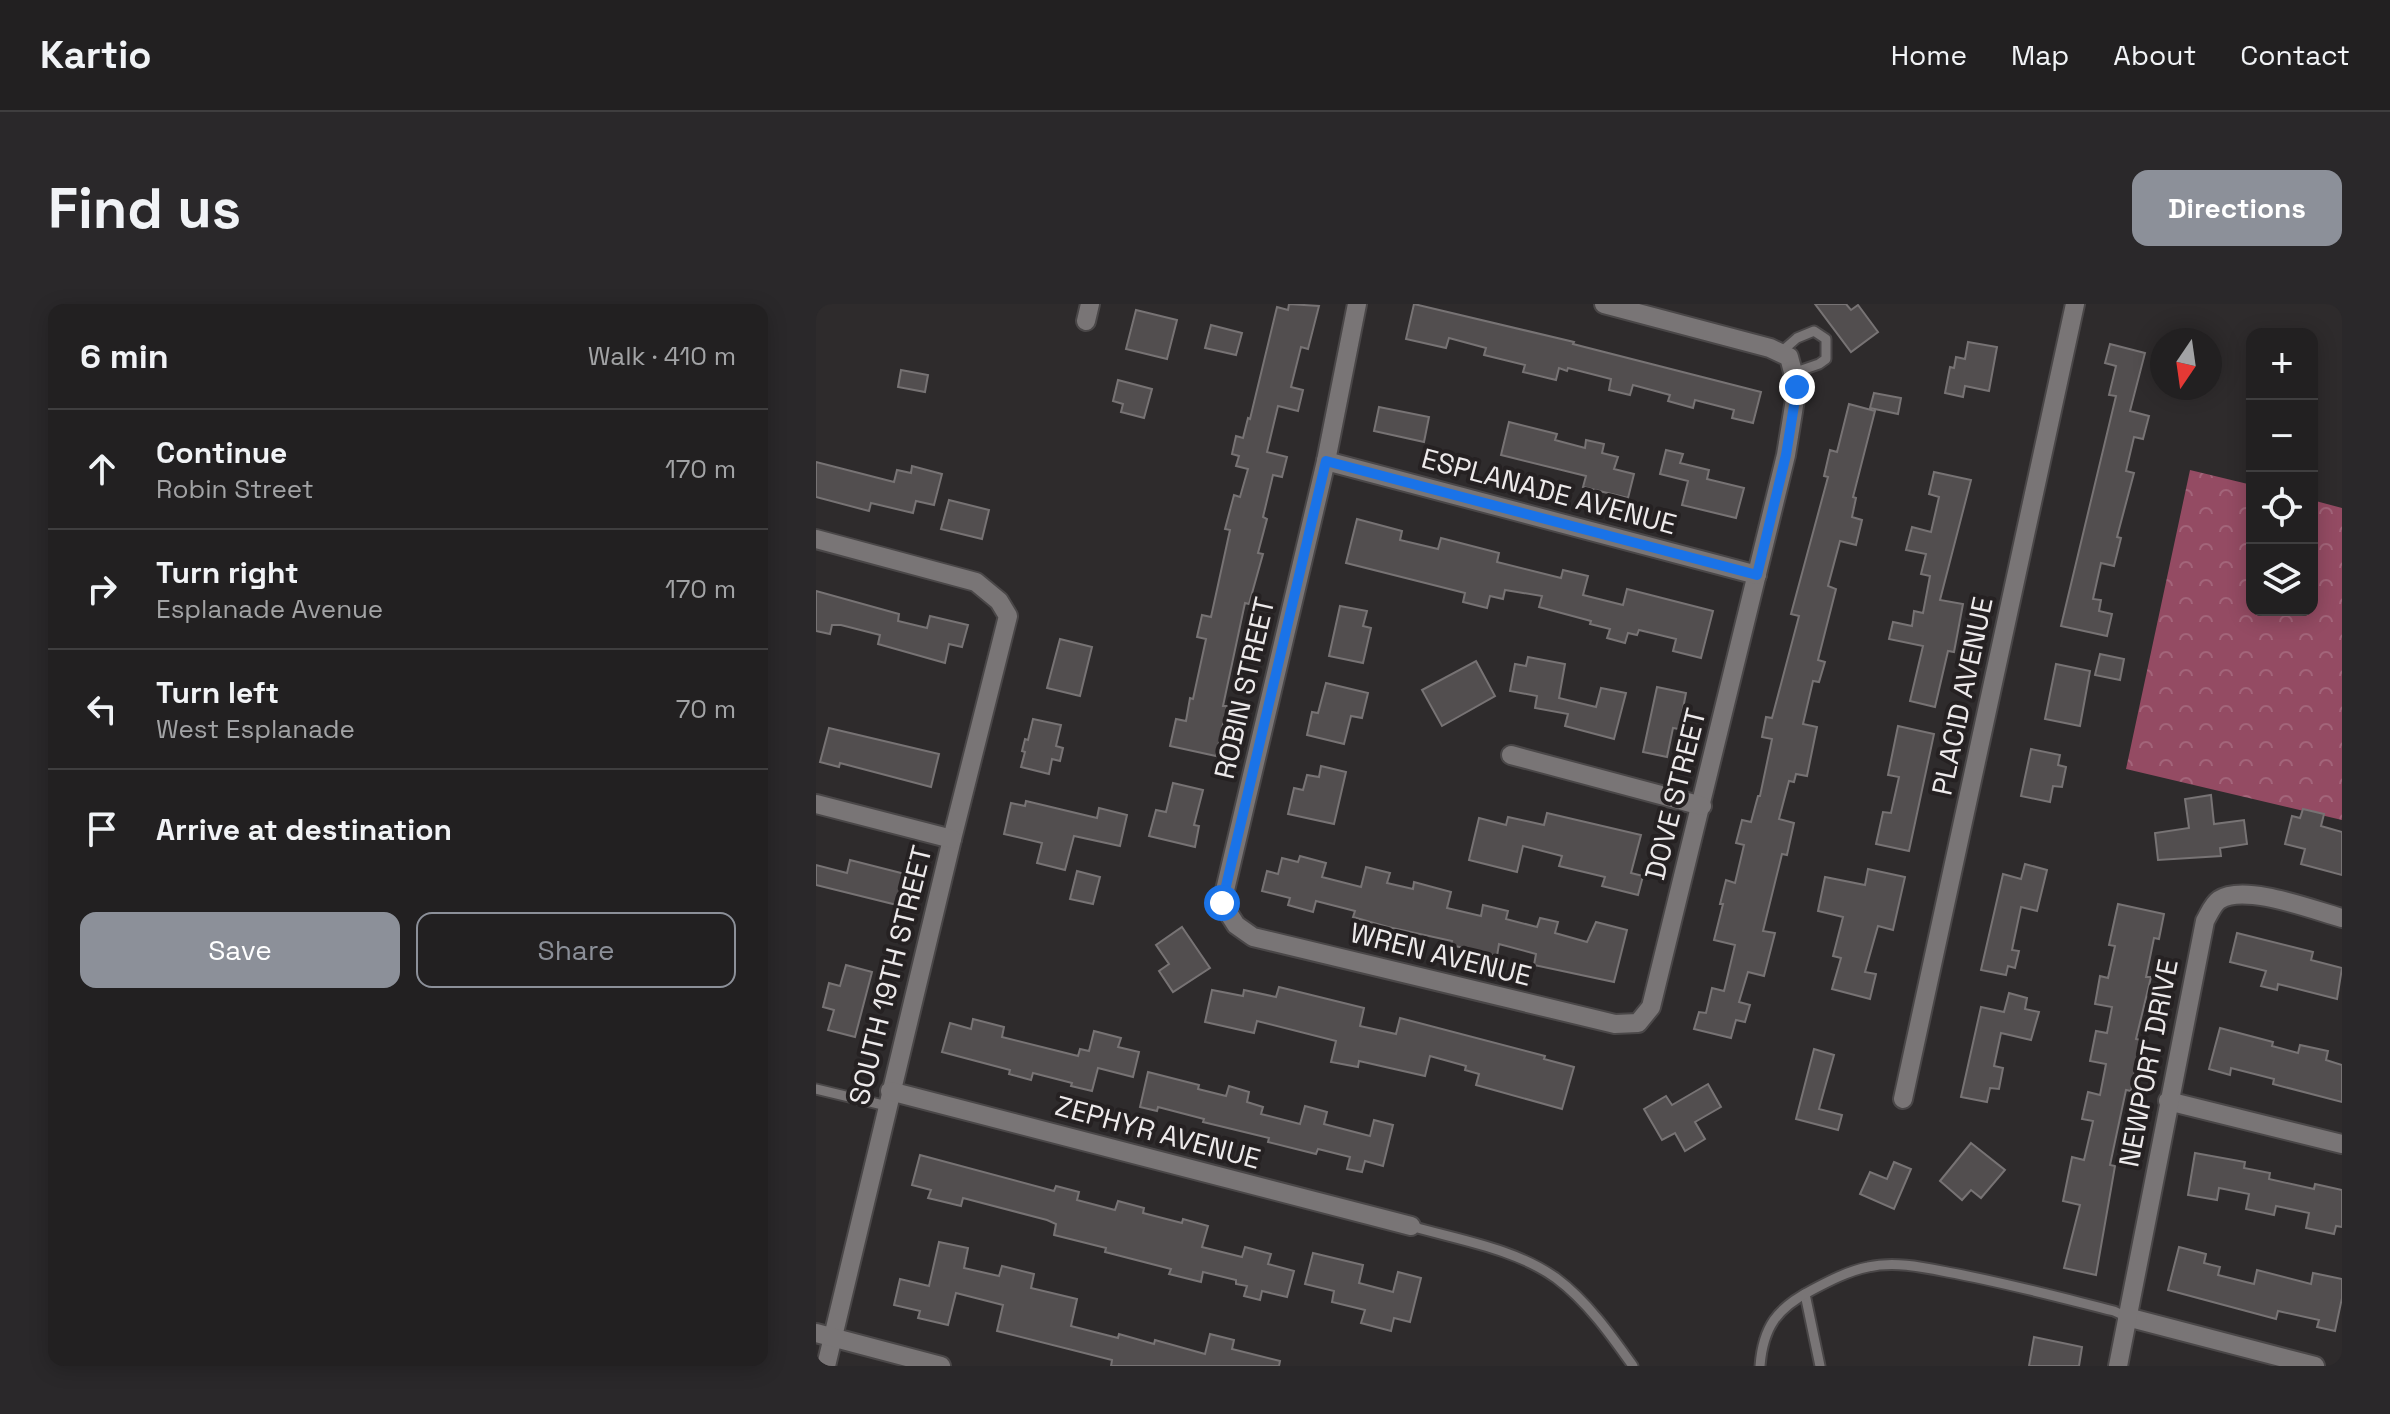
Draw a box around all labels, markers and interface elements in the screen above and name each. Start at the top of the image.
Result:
text: Kartio [40,31,152,79]
text: Home [1891,37,1967,73]
text: Map [2011,37,2069,73]
text: About [2113,37,2196,73]
text: Contact [2240,37,2350,73]
button: Directions [2132,170,2342,246]
text: Find us [48,173,241,244]
north arrow [2150,328,2222,400]
map controls [2246,328,2318,616]
button: + [2246,328,2318,400]
text: 6 min [80,335,169,378]
text: Walk · 410 m [588,339,736,373]
route end [1779,369,1815,405]
button: − [2246,400,2318,472]
text: Continue [156,433,287,472]
street label: ESPLANADE AVENUE [1418,440,1680,542]
icon: ahead [80,447,124,491]
text: 170 m [665,452,736,486]
text: Robin Street [156,472,314,506]
button: locate [2246,472,2318,544]
button: layers [2246,544,2318,616]
text: Turn right [156,553,299,592]
icon: right [80,567,124,611]
text: 170 m [665,572,736,606]
text: Esplanade Avenue [156,592,383,626]
street label: PLACID AVENUE [1923,593,2001,799]
street label: ROBIN STREET [1206,594,1282,782]
text: Turn left [156,673,279,712]
icon: left [80,687,124,731]
text: 70 m [676,692,736,726]
street label: DOVE STREET [1636,704,1714,884]
text: West Esplanade [156,712,355,746]
icon: arrive [80,807,124,851]
text: Arrive at destination [156,810,452,849]
street label: SOUTH 19TH STREET [840,842,940,1108]
route start [1204,885,1240,921]
button: Save [80,912,400,988]
button: Share [416,912,736,988]
street label: WREN AVENUE [1347,914,1535,994]
street label: NEWPORT DRIVE [2110,956,2186,1170]
street label: ZEPHYR AVENUE [1051,1087,1265,1177]

